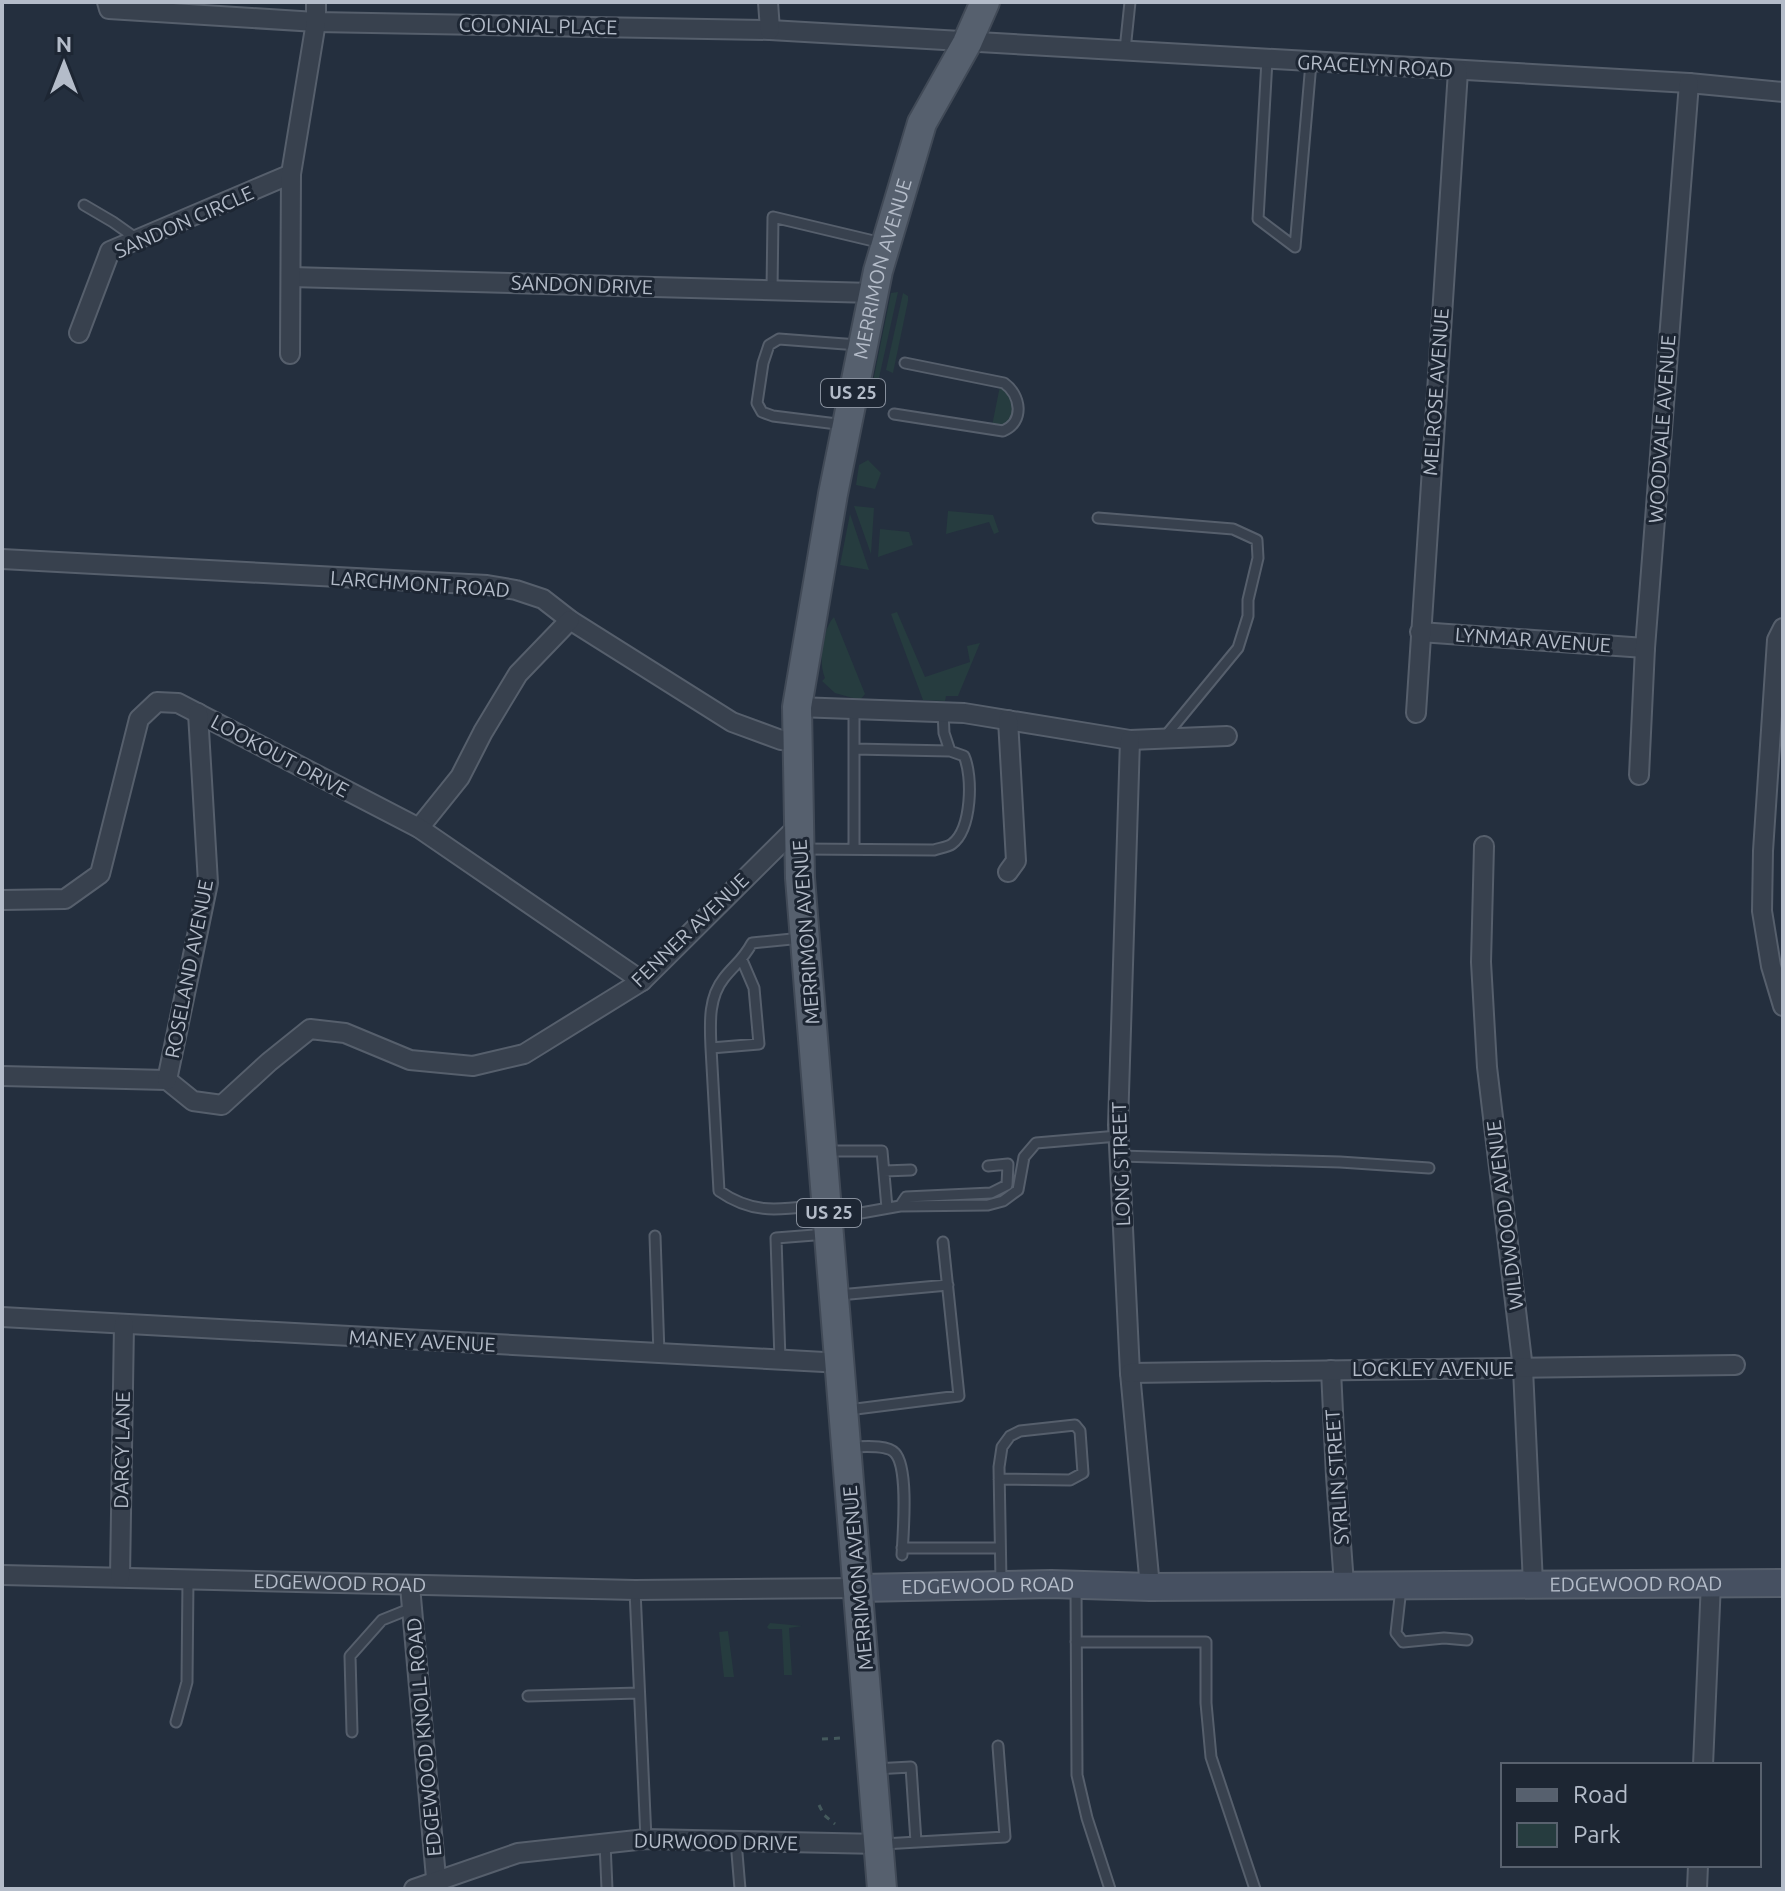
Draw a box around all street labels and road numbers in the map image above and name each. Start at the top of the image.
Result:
street label: COLONIAL PLACE [458,13,618,38]
street label: GRACELYN ROAD [1297,50,1454,81]
street label: MERRIMON AVENUE [849,176,916,361]
street label: SANDON CIRCLE [111,181,257,262]
street label: SANDON DRIVE [511,271,653,298]
street label: MELROSE AVENUE [1418,307,1453,477]
street label: WOODVALE AVENUE [1643,334,1680,524]
road number: US 25 [821,379,885,407]
street label: LARCHMONT ROAD [329,566,511,601]
street label: LYNMAR AVENUE [1454,623,1612,656]
street label: LOOKOUT DRIVE [207,710,353,802]
street label: MERRIMON AVENUE [788,839,823,1025]
street label: FENNER AVENUE [626,868,753,991]
street label: ROSELAND AVENUE [160,878,217,1060]
street label: LONG STREET [1107,1101,1134,1227]
street label: WILDWOOD AVENUE [1481,1119,1528,1311]
road number: US 25 [797,1199,861,1227]
street label: MANEY AVENUE [348,1325,496,1356]
street label: LOCKLEY AVENUE [1352,1357,1514,1380]
street label: DARCY LANE [109,1391,134,1509]
street label: SYRLIN STREET [1320,1408,1353,1546]
street label: MERRIMON AVENUE [838,1485,877,1671]
street label: EDGEWOOD ROAD [253,1569,427,1596]
street label: EDGEWOOD ROAD [1549,1571,1722,1595]
street label: EDGEWOOD ROAD [901,1572,1075,1598]
street label: EDGEWOOD KNOLL ROAD [402,1617,445,1858]
street label: DURWOOD DRIVE [634,1829,798,1854]

